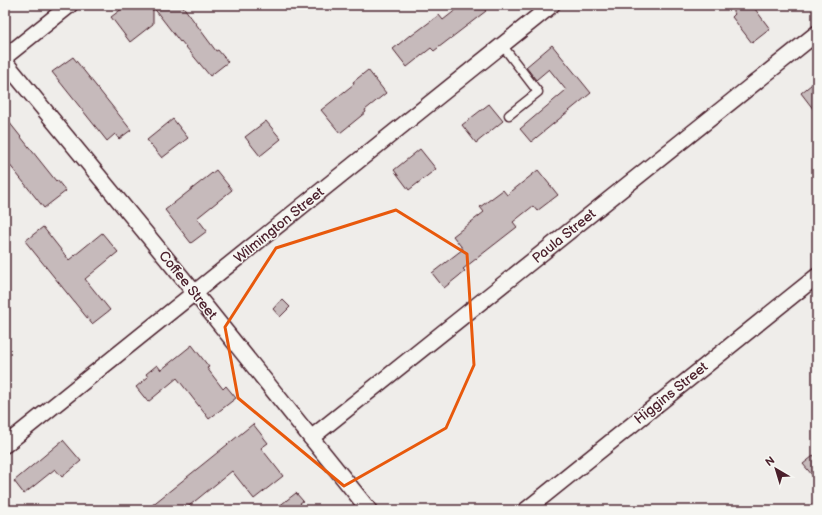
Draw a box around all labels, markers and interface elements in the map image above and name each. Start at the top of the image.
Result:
street label: Wilmington Street [231,183,328,267]
street label: Paula Street [529,205,600,267]
street label: Coffee Street [155,247,221,323]
street label: Higgins Street [631,358,712,428]
north arrow [756,449,796,489]
text: N [763,454,777,469]

